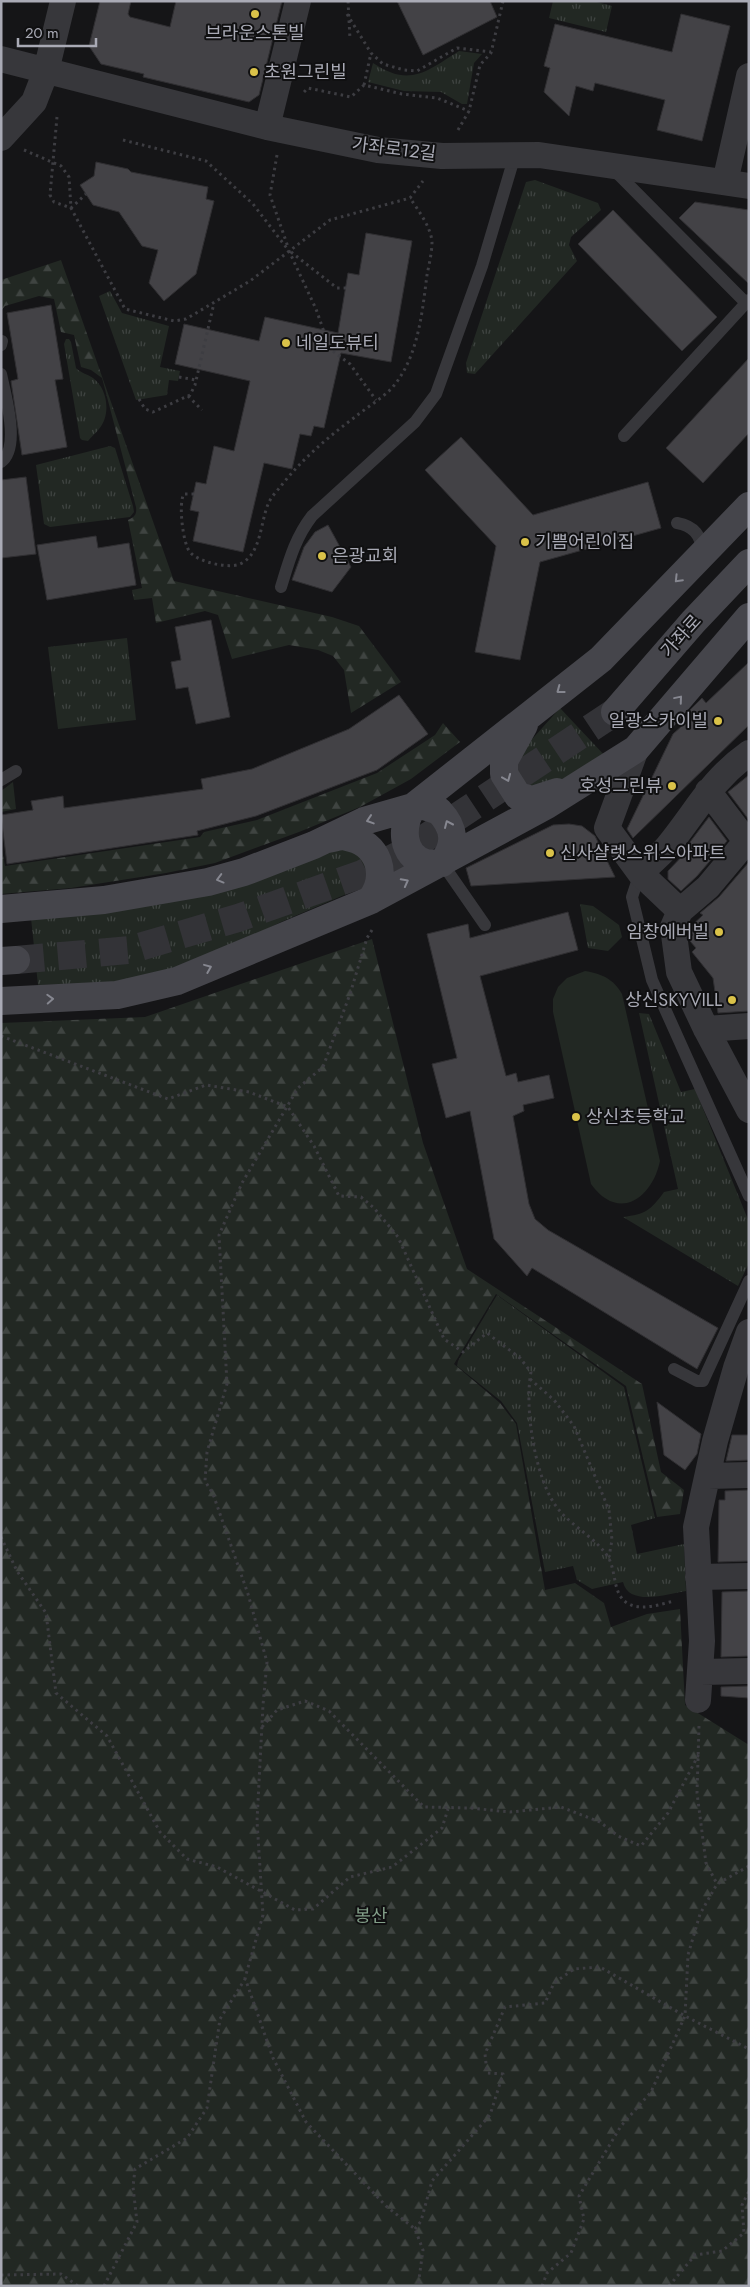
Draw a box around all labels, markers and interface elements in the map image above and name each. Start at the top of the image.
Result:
marker: 브라운스톤빌 [249,8,261,20]
scale bar [18,15,95,47]
place label: 브라운스톤빌 [205,20,305,46]
text: 20 m [25,22,59,44]
place label: 초원그린빌 [264,59,347,85]
marker: 초원그린빌 [248,66,260,78]
street label: 가좌로12길 [350,131,438,167]
place label: 네일도뷰티 [296,330,379,356]
marker: 네일도뷰티 [280,337,292,349]
place label: 기쁨어린이집 [535,529,634,555]
marker: 기쁨어린이집 [519,536,531,548]
place label: 은광교회 [332,543,398,569]
marker: 은광교회 [316,550,328,562]
one-way arrow [675,573,684,582]
street label: 가좌로 [655,609,707,663]
one-way arrow [557,684,566,693]
one-way arrow [673,696,681,705]
place label: 일광스카이빌 [609,708,708,734]
marker: 일광스카이빌 [712,715,724,727]
one-way arrow [501,773,511,782]
place label: 호성그린뷰 [579,773,662,799]
marker: 호성그린뷰 [666,780,678,792]
one-way arrow [367,814,375,824]
one-way arrow [443,820,454,829]
place label: 신사샬렛스위스아파트 [560,840,726,866]
marker: 신사샬렛스위스아파트 [544,847,556,859]
one-way arrow [215,873,224,884]
one-way arrow [400,878,409,888]
place label: 임창에버빌 [626,919,709,945]
marker: 임창에버빌 [713,926,725,938]
one-way arrow [203,964,212,975]
place label: 상신SKYVILL [625,987,722,1013]
one-way arrow [46,993,54,1004]
marker: 상신SKYVILL [726,994,738,1006]
place label: 상신초등학교 [586,1104,685,1130]
marker: 상신초등학교 [570,1111,582,1123]
park label: 봉산 [354,1903,388,1929]

